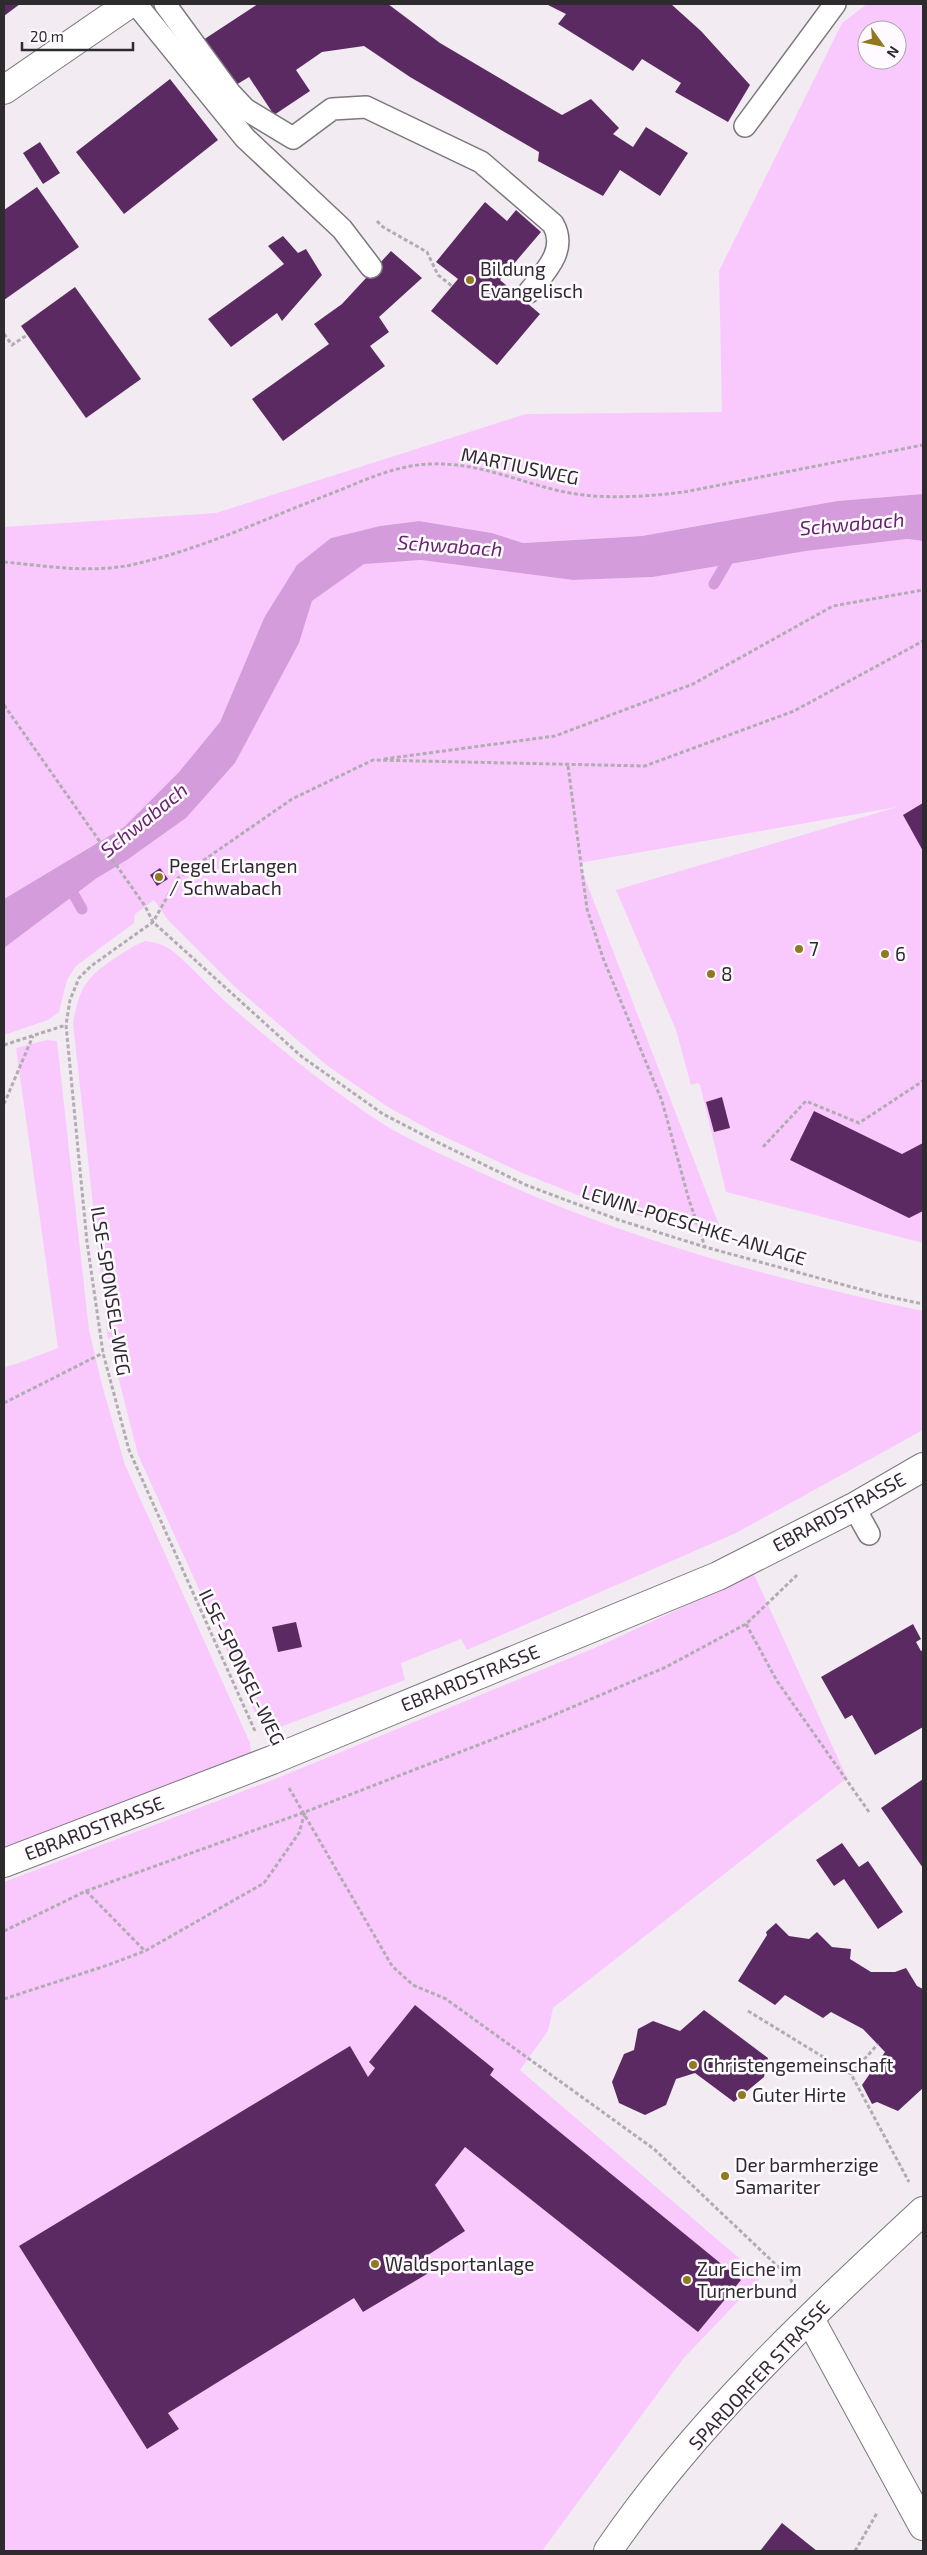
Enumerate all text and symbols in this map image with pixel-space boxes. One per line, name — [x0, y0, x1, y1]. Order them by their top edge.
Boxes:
scale bar — [22, 20, 134, 52]
north arrow — [857, 20, 907, 70]
text: 20 m — [30, 27, 64, 45]
text: N — [883, 43, 903, 61]
place label: Bildung Evangelisch — [480, 257, 583, 302]
marker: Bildung Evangelisch — [464, 274, 476, 286]
street label: MARTIUSWEG — [459, 442, 581, 489]
water label: Schwabach — [799, 506, 905, 540]
water label: Schwabach — [397, 529, 503, 561]
water label: Schwabach — [95, 777, 192, 862]
place label: Pegel Erlangen / Schwabach — [169, 854, 298, 899]
marker: Pegel Erlangen / Schwabach — [153, 871, 165, 883]
place label: 7 — [809, 937, 819, 960]
place label: 6 — [895, 942, 906, 965]
marker: 7 — [793, 943, 805, 955]
marker: 6 — [879, 948, 891, 960]
place label: 8 — [721, 962, 733, 985]
marker: 8 — [705, 968, 717, 980]
street label: LEWIN-POESCHKE-ANLAGE — [579, 1179, 809, 1270]
street label: ILSE-SPONSEL-WEG — [87, 1205, 136, 1377]
street label: EBRARDSTRASSE — [768, 1467, 909, 1556]
street label: ILSE-SPONSEL-WEG — [195, 1585, 290, 1749]
street label: EBRARDSTRASSE — [397, 1639, 543, 1716]
street label: EBRARDSTRASSE — [21, 1790, 167, 1865]
place label: Christengemeinschaft — [703, 2053, 894, 2076]
marker: Christengemeinschaft — [687, 2059, 699, 2071]
place label: Guter Hirte — [752, 2083, 846, 2106]
marker: Guter Hirte — [736, 2089, 748, 2101]
place label: Der barmherzige Samariter — [735, 2153, 879, 2198]
marker: Der barmherzige Samariter — [719, 2170, 731, 2182]
place label: Waldsportanlage — [385, 2252, 534, 2275]
place label: Zur Eiche im Turnerbund — [697, 2257, 802, 2302]
marker: Waldsportanlage — [369, 2258, 381, 2270]
marker: Zur Eiche im Turnerbund — [681, 2274, 693, 2286]
street label: SPARDORFER STRASSE — [683, 2295, 834, 2454]

